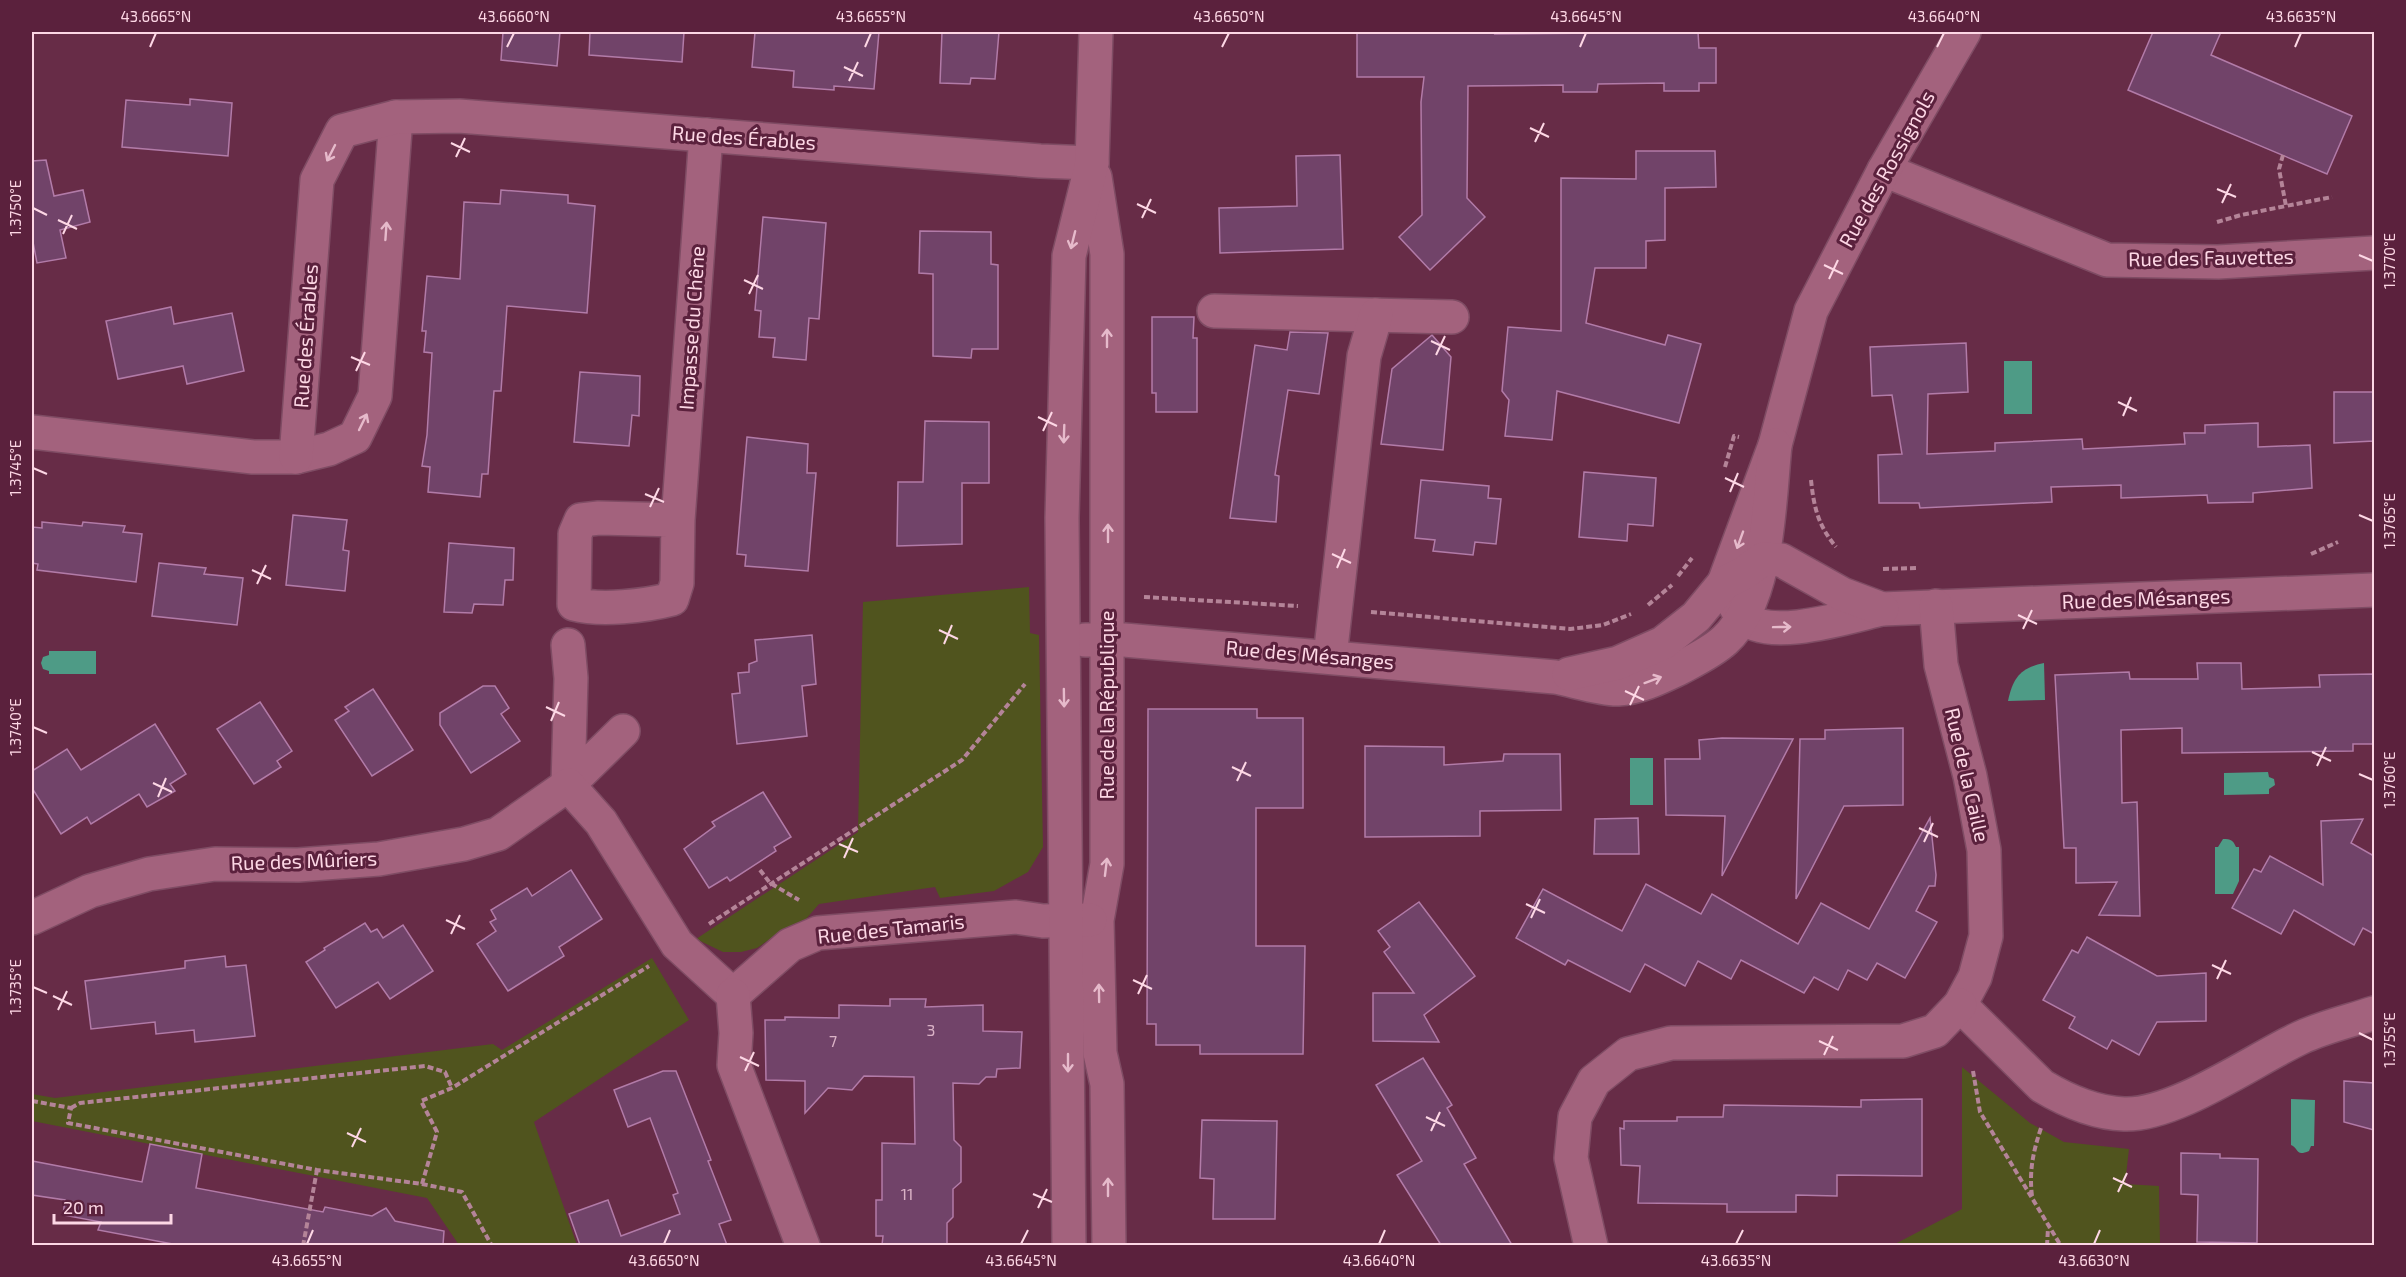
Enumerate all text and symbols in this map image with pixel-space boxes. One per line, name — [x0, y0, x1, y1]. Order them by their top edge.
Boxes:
text: 43.6665°N — [121, 7, 191, 25]
text: 43.6660°N — [478, 7, 550, 25]
text: 43.6655°N — [836, 7, 906, 25]
text: 43.6650°N — [1193, 7, 1265, 25]
text: 43.6645°N — [1550, 7, 1622, 25]
text: 43.6640°N — [1908, 7, 1980, 25]
text: 43.6635°N — [2266, 7, 2336, 25]
street label: Rue des Rossignols — [1833, 86, 1939, 251]
street label: Rue des Érables — [671, 120, 817, 154]
one-way arrow — [325, 143, 337, 161]
text: 1.3750°E — [6, 180, 24, 236]
one-way arrow — [381, 221, 392, 241]
one-way arrow — [1067, 230, 1078, 249]
text: 1.3770°E — [2380, 233, 2398, 289]
street label: Rue des Fauvettes — [2128, 244, 2294, 270]
street label: Impasse du Chêne — [673, 245, 709, 411]
street label: Rue des Érables — [288, 263, 322, 409]
one-way arrow — [1101, 329, 1113, 349]
one-way arrow — [357, 414, 369, 432]
one-way arrow — [1058, 424, 1070, 444]
text: 1.3745°E — [6, 440, 24, 496]
text: 1.3765°E — [2380, 493, 2398, 549]
one-way arrow — [1102, 524, 1114, 544]
one-way arrow — [1734, 530, 1745, 549]
street label: Rue des Mésanges — [2061, 583, 2231, 613]
street label: Rue de la République — [1094, 611, 1118, 799]
one-way arrow — [1771, 621, 1791, 632]
street label: Rue des Mésanges — [1225, 635, 1395, 673]
one-way arrow — [1644, 673, 1662, 684]
one-way arrow — [1058, 688, 1070, 708]
text: 1.3740°E — [6, 698, 24, 756]
street label: Rue de la Caille — [1941, 705, 1995, 844]
text: 1.3760°E — [2380, 752, 2398, 808]
street label: Rue des Mûriers — [230, 845, 378, 875]
one-way arrow — [1101, 858, 1112, 878]
street label: Rue des Tamaris — [816, 908, 966, 948]
text: 1.3735°E — [6, 959, 24, 1015]
one-way arrow — [1093, 983, 1104, 1003]
text: 1.3755°E — [2380, 1012, 2398, 1068]
house number: 3 — [927, 1020, 935, 1039]
house number: 7 — [829, 1031, 837, 1050]
one-way arrow — [1062, 1053, 1074, 1073]
one-way arrow — [1102, 1178, 1114, 1198]
house number: 11 — [901, 1184, 913, 1203]
scale bar — [54, 1187, 171, 1225]
text: 20 m — [63, 1196, 104, 1218]
text: 43.6655°N — [272, 1251, 342, 1269]
text: 43.6650°N — [628, 1251, 700, 1269]
text: 43.6645°N — [985, 1251, 1057, 1269]
text: 43.6640°N — [1343, 1251, 1415, 1269]
text: 43.6635°N — [1701, 1251, 1771, 1269]
text: 43.6630°N — [2058, 1251, 2130, 1269]

